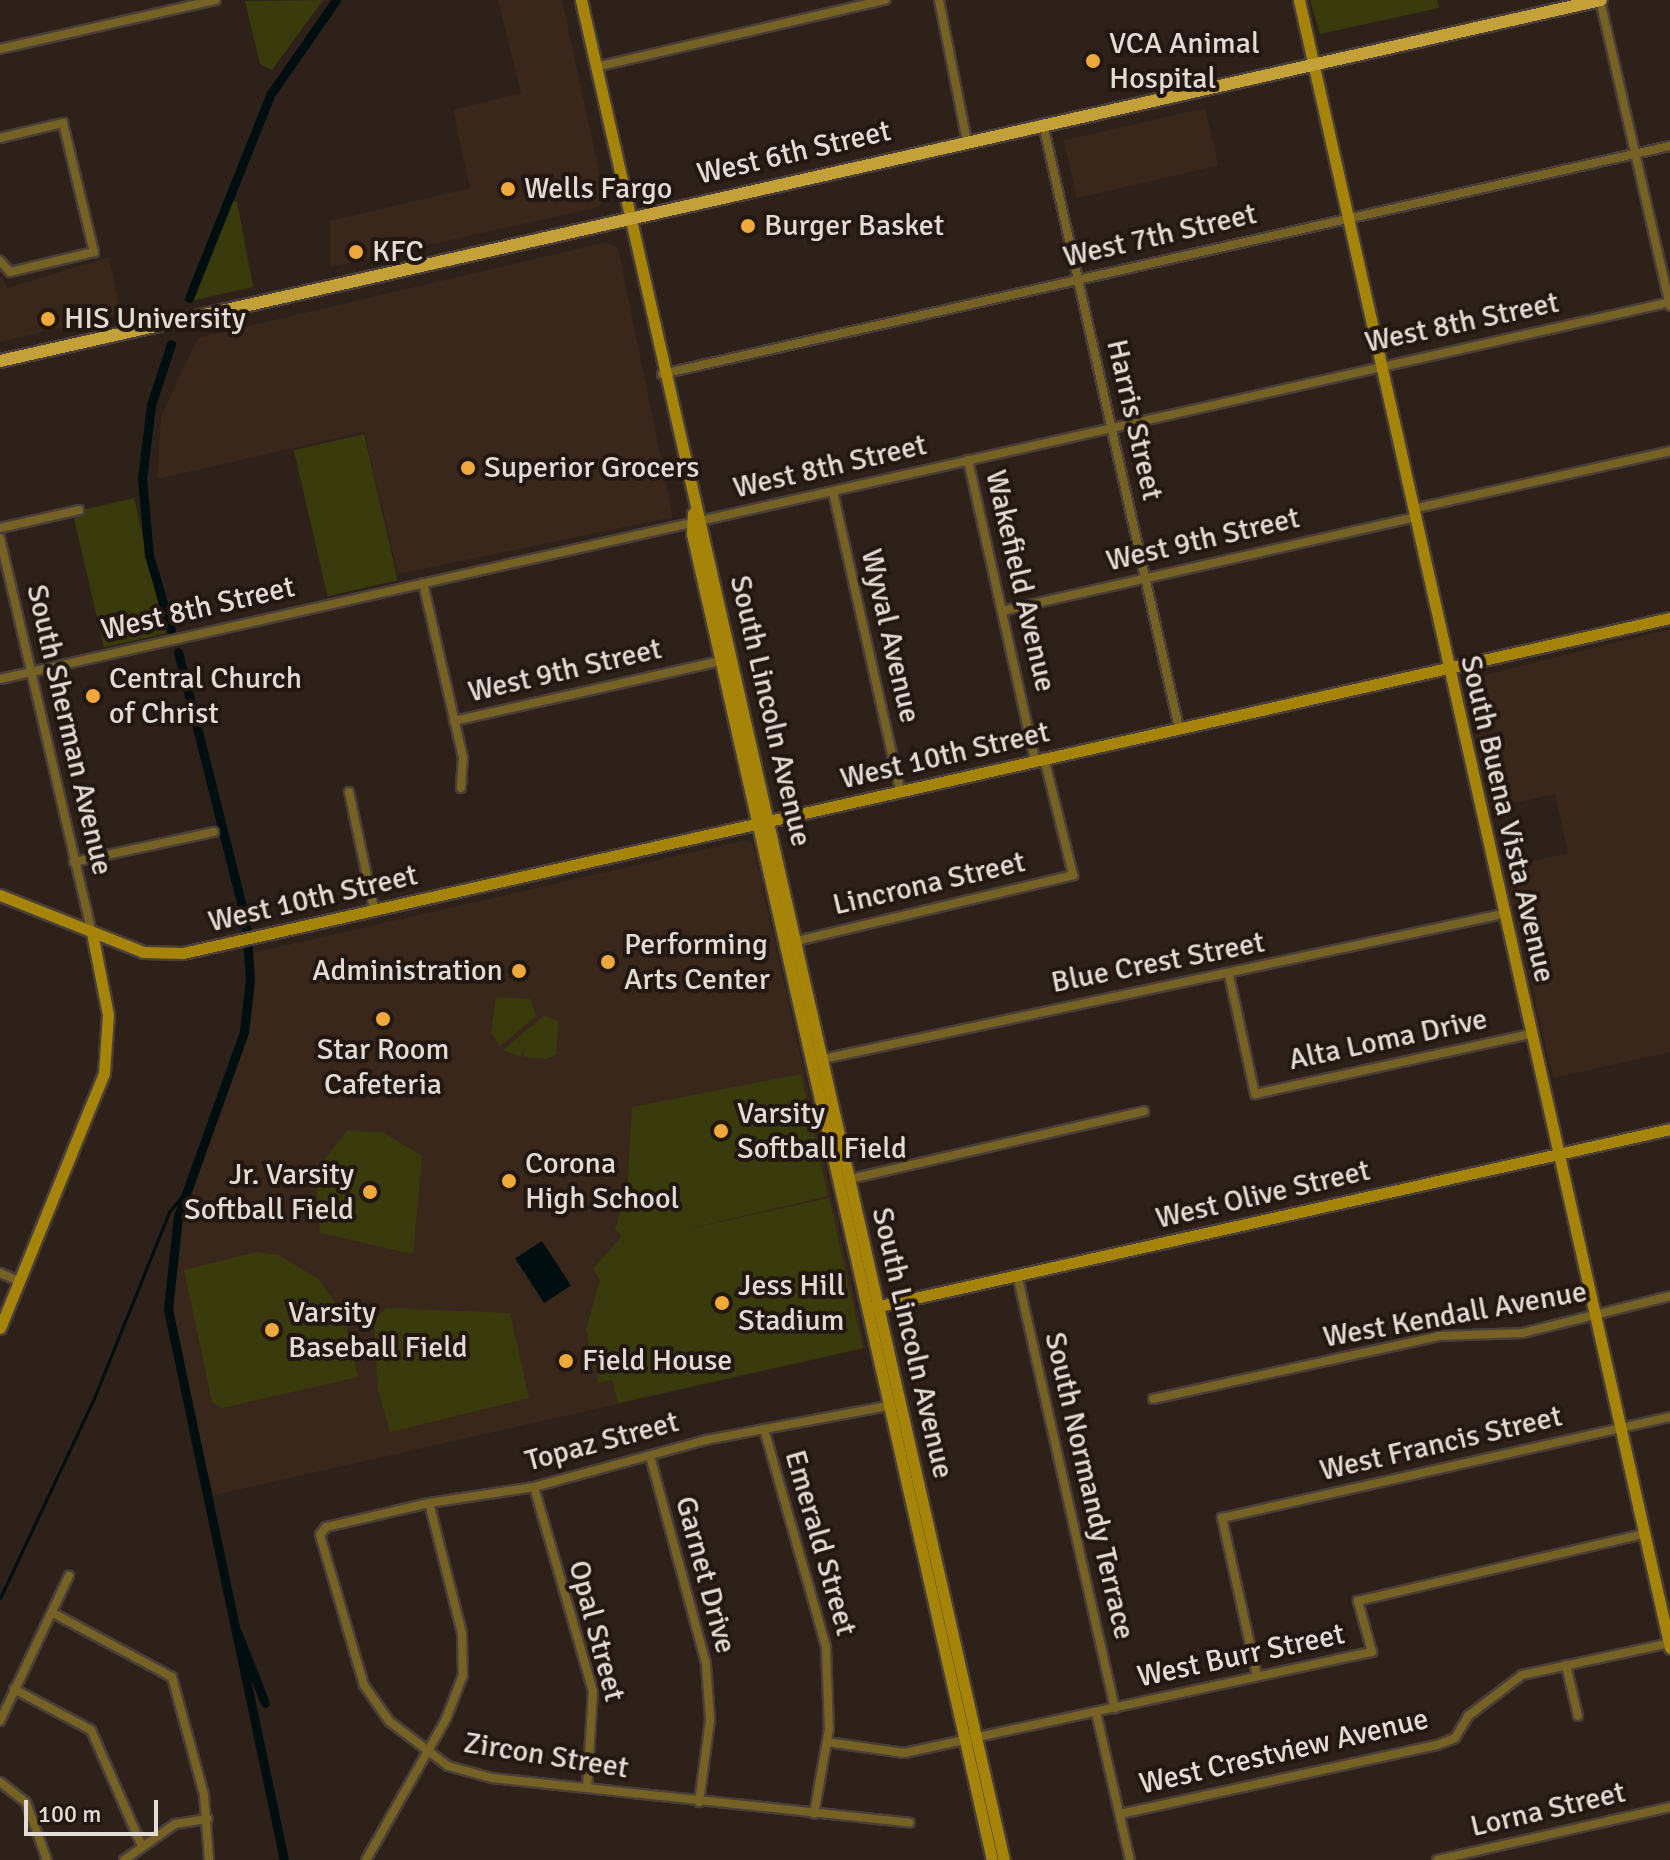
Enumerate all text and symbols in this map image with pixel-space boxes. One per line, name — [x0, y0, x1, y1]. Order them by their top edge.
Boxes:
place label: VCA Animal Hospital — [1109, 26, 1260, 96]
marker: VCA Animal Hospital — [1084, 52, 1102, 70]
street label: West 6th Street — [694, 113, 894, 193]
place label: Wells Fargo — [524, 171, 672, 207]
marker: Wells Fargo — [499, 180, 517, 198]
street label: West 7th Street — [1060, 196, 1260, 276]
place label: Burger Basket — [764, 208, 944, 244]
marker: Burger Basket — [739, 217, 757, 235]
place label: KFC — [372, 234, 424, 270]
marker: KFC — [347, 243, 365, 261]
street label: West 8th Street — [1362, 285, 1562, 361]
place label: HIS University — [64, 301, 246, 337]
marker: HIS University — [39, 310, 57, 328]
street label: Harris Street — [1098, 336, 1170, 504]
street label: West 8th Street — [730, 427, 930, 507]
place label: Superior Grocers — [484, 450, 699, 486]
marker: Superior Grocers — [459, 459, 477, 477]
street label: Wakefield Avenue — [977, 467, 1063, 695]
street label: West 9th Street — [1103, 500, 1303, 580]
street label: Wyval Avenue — [853, 545, 927, 727]
street label: West 8th Street — [98, 569, 298, 649]
street label: South Lincoln Avenue — [721, 572, 819, 850]
street label: South Sherman Avenue — [18, 581, 120, 879]
street label: West 9th Street — [465, 631, 665, 711]
street label: South Buena Vista Avenue — [1452, 652, 1562, 986]
place label: Central Church of Christ — [109, 661, 302, 732]
marker: Central Church of Christ — [84, 687, 102, 705]
street label: West 10th Street — [837, 714, 1053, 798]
street label: Lincrona Street — [829, 844, 1029, 924]
street label: West 10th Street — [205, 857, 421, 941]
street label: Blue Crest Street — [1048, 925, 1268, 1001]
place label: Performing Arts Center — [624, 927, 770, 998]
place label: Administration — [312, 953, 503, 989]
marker: Performing Arts Center — [599, 953, 617, 971]
marker: Administration — [510, 962, 528, 980]
street label: Alta Loma Drive — [1285, 1001, 1491, 1079]
marker: Star Room Cafeteria — [374, 1010, 392, 1028]
place label: Star Room Cafeteria — [317, 1032, 449, 1102]
place label: Varsity Softball Field — [737, 1096, 907, 1166]
marker: Varsity Softball Field — [712, 1122, 730, 1140]
place label: Corona High School — [525, 1146, 679, 1216]
street label: West Olive Street — [1152, 1153, 1374, 1237]
place label: Jr. Varsity Softball Field — [184, 1157, 354, 1228]
marker: Corona High School — [500, 1172, 518, 1190]
marker: Jr. Varsity Softball Field — [361, 1183, 379, 1201]
street label: South Lincoln Avenue — [863, 1204, 961, 1482]
place label: Jess Hill Stadium — [738, 1268, 845, 1338]
street label: West Kendall Avenue — [1320, 1274, 1590, 1356]
marker: Jess Hill Stadium — [713, 1294, 731, 1312]
place label: Varsity Baseball Field — [288, 1295, 468, 1366]
marker: Varsity Baseball Field — [263, 1321, 281, 1339]
street label: South Normandy Terrace — [1036, 1329, 1142, 1643]
place label: Field House — [582, 1343, 732, 1379]
marker: Field House — [557, 1352, 575, 1370]
street label: West Francis Street — [1316, 1399, 1566, 1489]
street label: Topaz Street — [521, 1404, 683, 1480]
street label: Emerald Street — [776, 1446, 864, 1640]
street label: Garnet Drive — [667, 1493, 743, 1657]
street label: Opal Street — [560, 1557, 632, 1705]
street label: West Burr Street — [1134, 1616, 1348, 1696]
street label: West Crestview Avenue — [1136, 1701, 1432, 1803]
street label: Zircon Street — [461, 1725, 631, 1787]
street label: Lorna Street — [1467, 1775, 1629, 1845]
scale bar — [28, 1784, 162, 1834]
text: 100 m — [38, 1799, 101, 1829]

